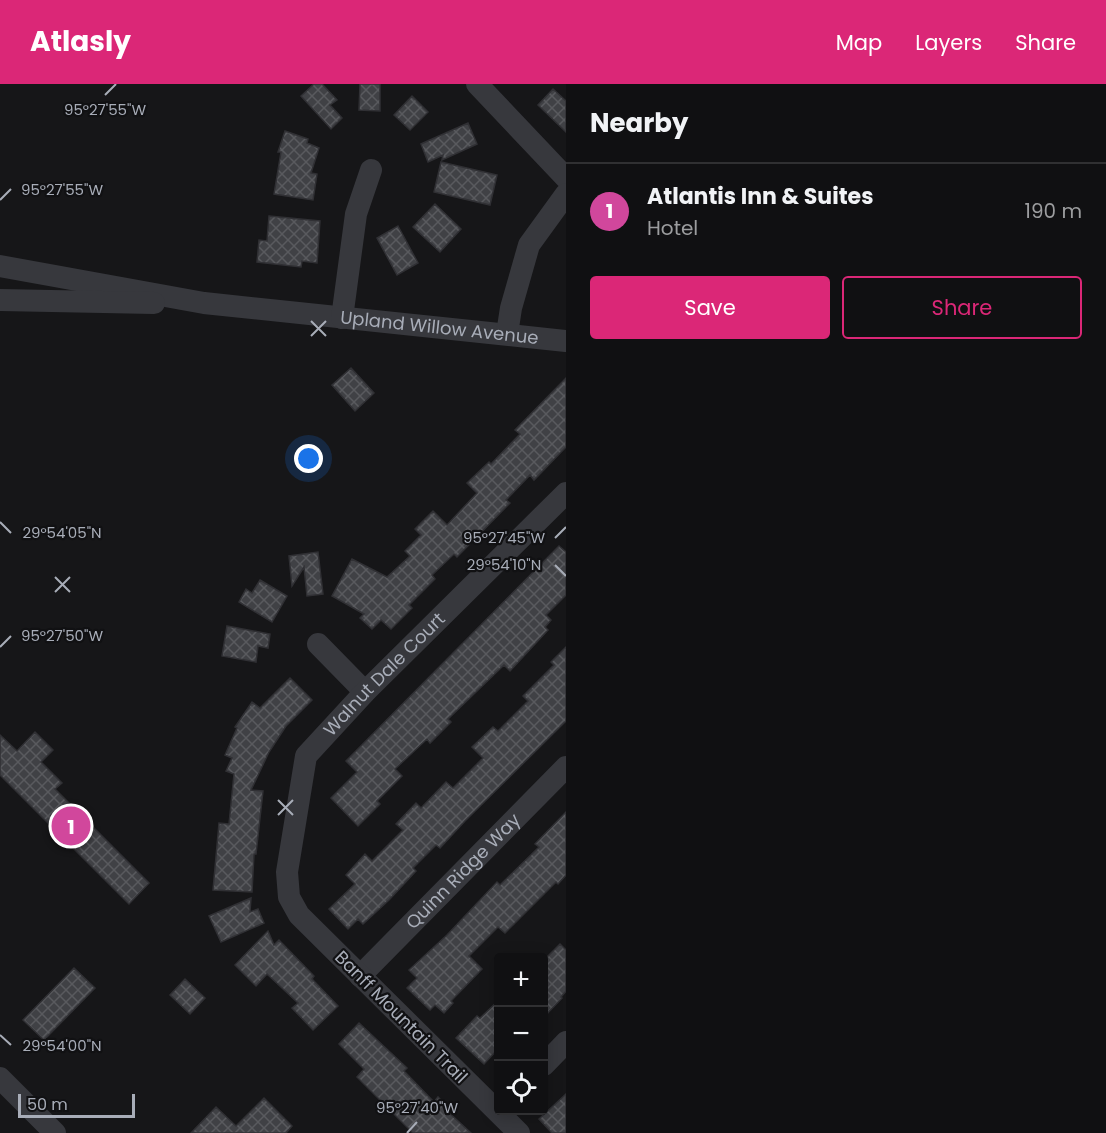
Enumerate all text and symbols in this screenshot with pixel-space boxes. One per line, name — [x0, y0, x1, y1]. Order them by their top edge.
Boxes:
text: Atlasly — [30, 22, 131, 61]
text: Map — [836, 28, 882, 57]
text: Layers — [915, 28, 982, 57]
text: Share — [1015, 28, 1076, 57]
text: 95°27'55"W — [64, 99, 146, 120]
text: Nearby — [590, 105, 688, 141]
text: 95°27'55"W — [21, 179, 103, 200]
text: Atlantis Inn & Suites — [647, 181, 873, 212]
text: 1 — [606, 197, 613, 225]
text: 190 m — [1025, 197, 1082, 225]
text: Hotel — [647, 214, 698, 242]
button: Save — [590, 276, 830, 339]
button: Share — [842, 276, 1082, 339]
street label: Upland Willow Avenue — [339, 304, 540, 350]
your location — [294, 444, 323, 473]
text: 29°54'05"N — [22, 522, 102, 543]
text: 95°27'45"W — [463, 527, 545, 548]
text: 29°54'10"N — [467, 554, 541, 575]
street label: Walnut Dale Court — [317, 607, 450, 741]
text: 95°27'50"W — [21, 625, 103, 646]
pin: 1 — [52, 804, 90, 848]
street label: Quinn Ridge Way — [400, 807, 526, 934]
street label: Banff Mountain Trail — [329, 945, 473, 1089]
map controls — [494, 953, 548, 1115]
button: + — [494, 953, 548, 1007]
button: − — [494, 1007, 548, 1061]
text: 29°54'00"N — [22, 1035, 102, 1056]
button: locate — [494, 1061, 548, 1115]
scale bar — [18, 1091, 135, 1118]
text: 50 m — [27, 1093, 68, 1116]
text: 95°27'40"W — [376, 1097, 458, 1118]

